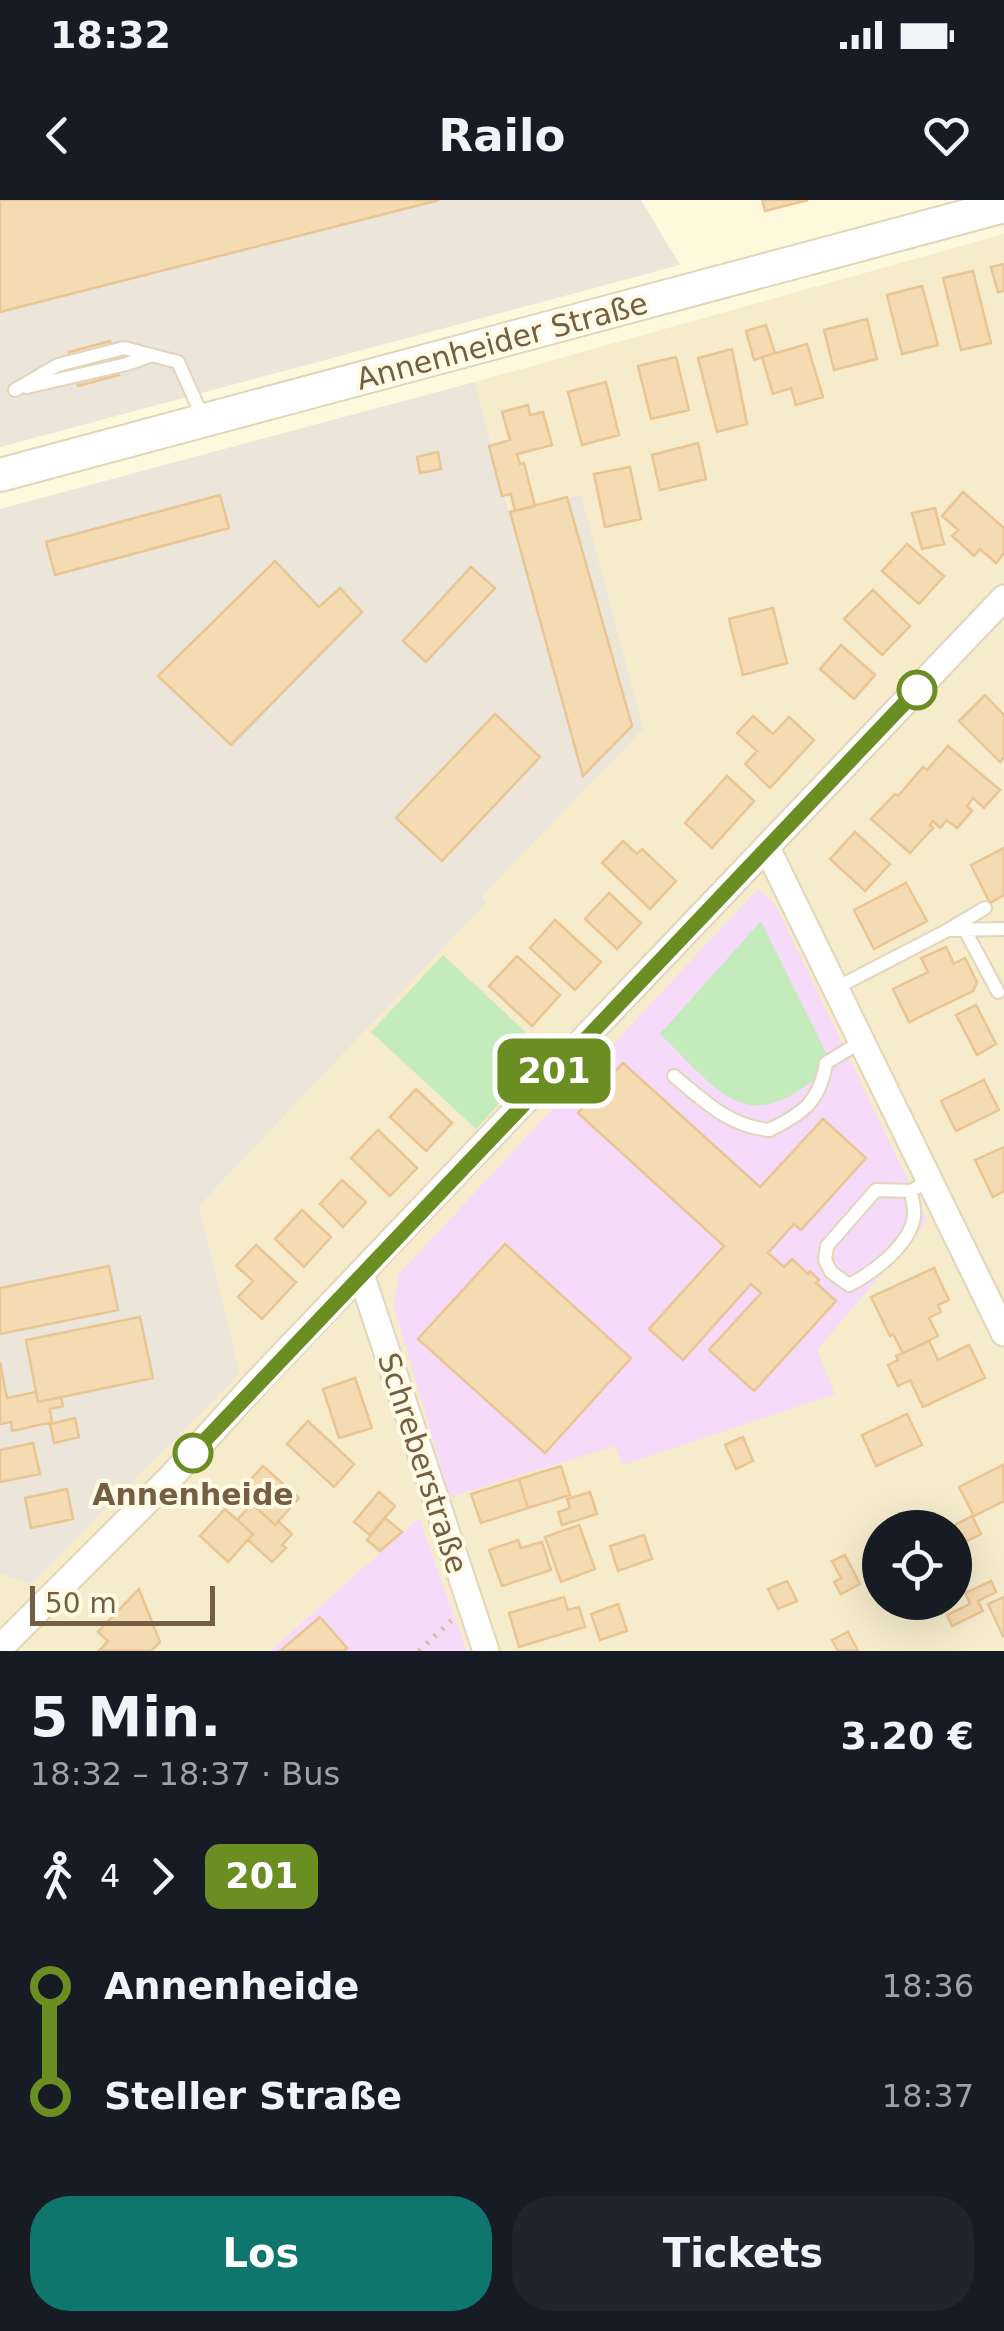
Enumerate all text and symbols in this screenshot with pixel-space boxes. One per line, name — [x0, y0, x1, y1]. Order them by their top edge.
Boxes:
text: 18:32 — [50, 13, 171, 57]
icon: back — [30, 108, 85, 163]
icon: heart — [919, 108, 974, 163]
text: Railo — [439, 109, 565, 162]
street label: Annenheider Straße — [353, 285, 651, 397]
unlabelled marker — [898, 671, 936, 709]
line badge: 201 — [496, 1038, 612, 1104]
text: 201 — [517, 1051, 591, 1091]
street label: Schreberstraße — [371, 1348, 475, 1578]
marker: Annenheide — [174, 1434, 212, 1472]
place label: Annenheide — [92, 1477, 294, 1512]
map controls — [862, 1510, 972, 1620]
button: locate — [862, 1510, 972, 1620]
scale bar — [30, 1581, 215, 1626]
text: 50 m — [45, 1587, 117, 1620]
text: 5 Min. — [30, 1685, 221, 1749]
text: 3.20 € — [841, 1714, 974, 1758]
text: 18:32 – 18:37 · Bus — [30, 1755, 340, 1793]
icon: walk — [30, 1849, 85, 1904]
icon: forward — [135, 1849, 190, 1904]
text: 201 — [225, 1856, 298, 1896]
text: 4 — [100, 1857, 120, 1895]
text: Annenheide — [104, 1964, 359, 2008]
text: 18:36 — [882, 1967, 974, 2005]
text: Steller Straße — [104, 2074, 402, 2118]
text: 18:37 — [882, 2077, 974, 2115]
button: Los — [30, 2196, 492, 2311]
button: Tickets — [512, 2196, 974, 2311]

